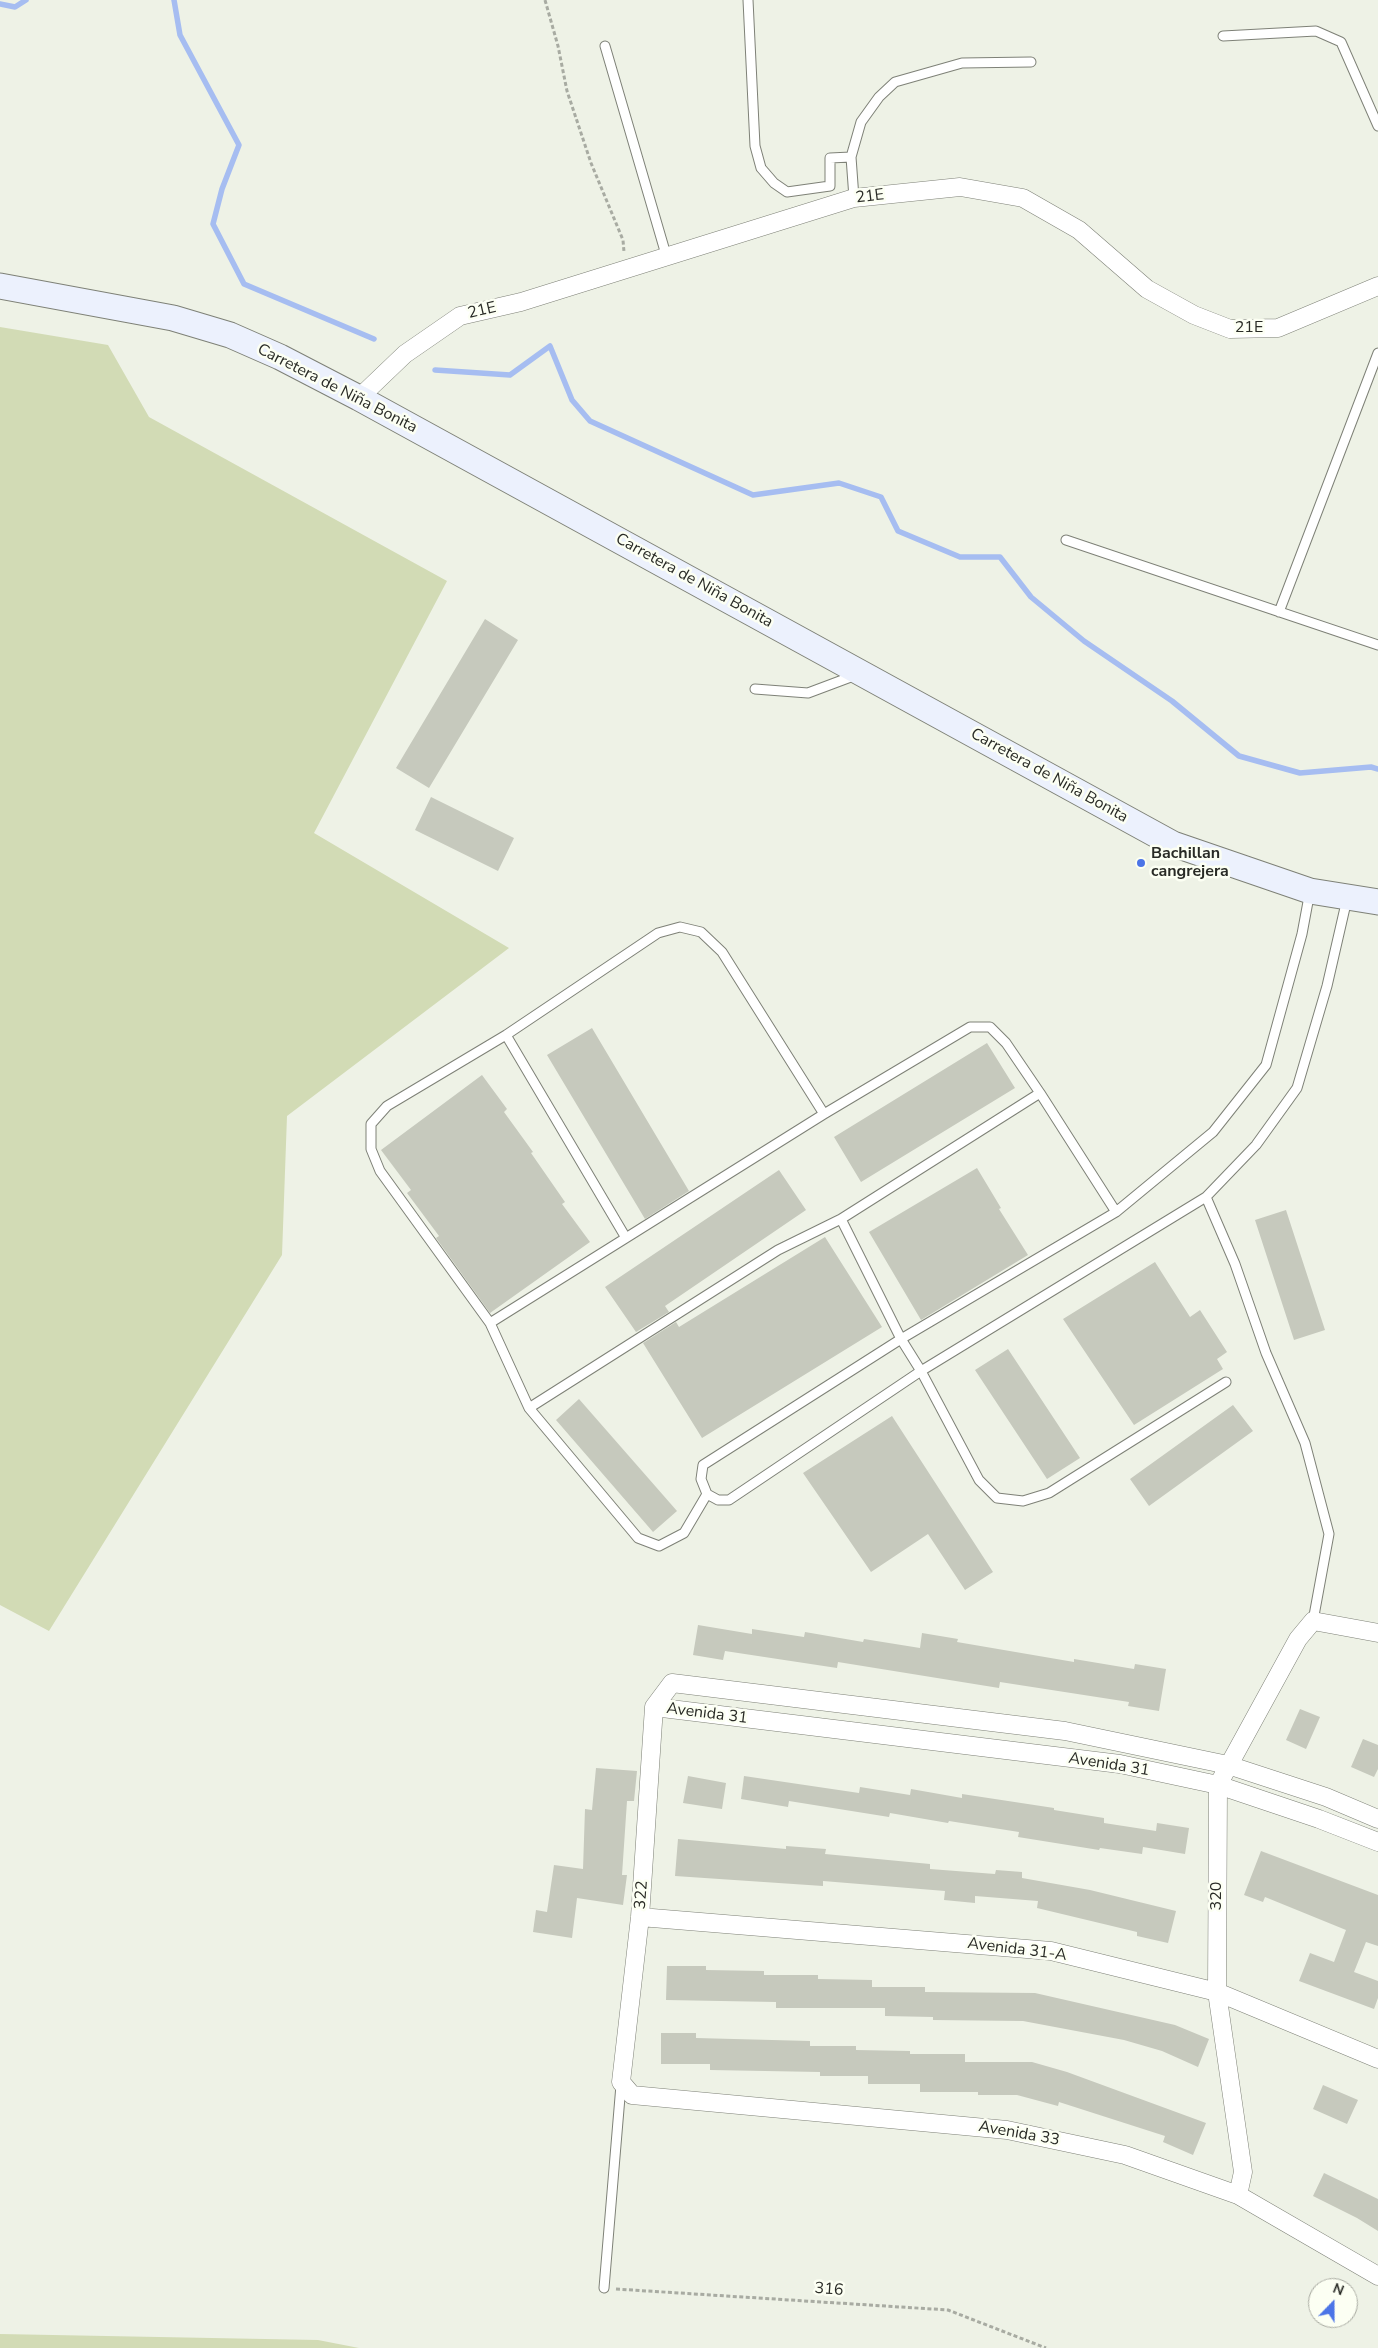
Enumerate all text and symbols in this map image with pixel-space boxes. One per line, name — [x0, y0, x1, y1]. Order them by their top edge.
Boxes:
street label: 21E — [855, 186, 885, 208]
street label: 21E — [466, 298, 498, 324]
street label: 21E — [1235, 318, 1263, 338]
street label: Carretera de Niña Bonita — [254, 340, 420, 438]
street label: Carretera de Niña Bonita — [612, 530, 776, 632]
street label: Carretera de Niña Bonita — [967, 725, 1131, 827]
place label: Bachillan cangrejera — [1151, 844, 1229, 882]
marker: Bachillan cangrejera — [1135, 857, 1147, 869]
street label: Avenida 31 — [665, 1699, 749, 1729]
street label: Avenida 31 — [1067, 1749, 1151, 1781]
street label: 322 — [631, 1880, 653, 1910]
street label: 320 — [1207, 1882, 1227, 1910]
street label: Avenida 31-A — [966, 1934, 1068, 1966]
street label: Avenida 33 — [977, 2117, 1061, 2151]
north arrow — [1308, 2278, 1358, 2328]
street label: 316 — [814, 2279, 844, 2301]
text: N — [1330, 2279, 1347, 2300]

